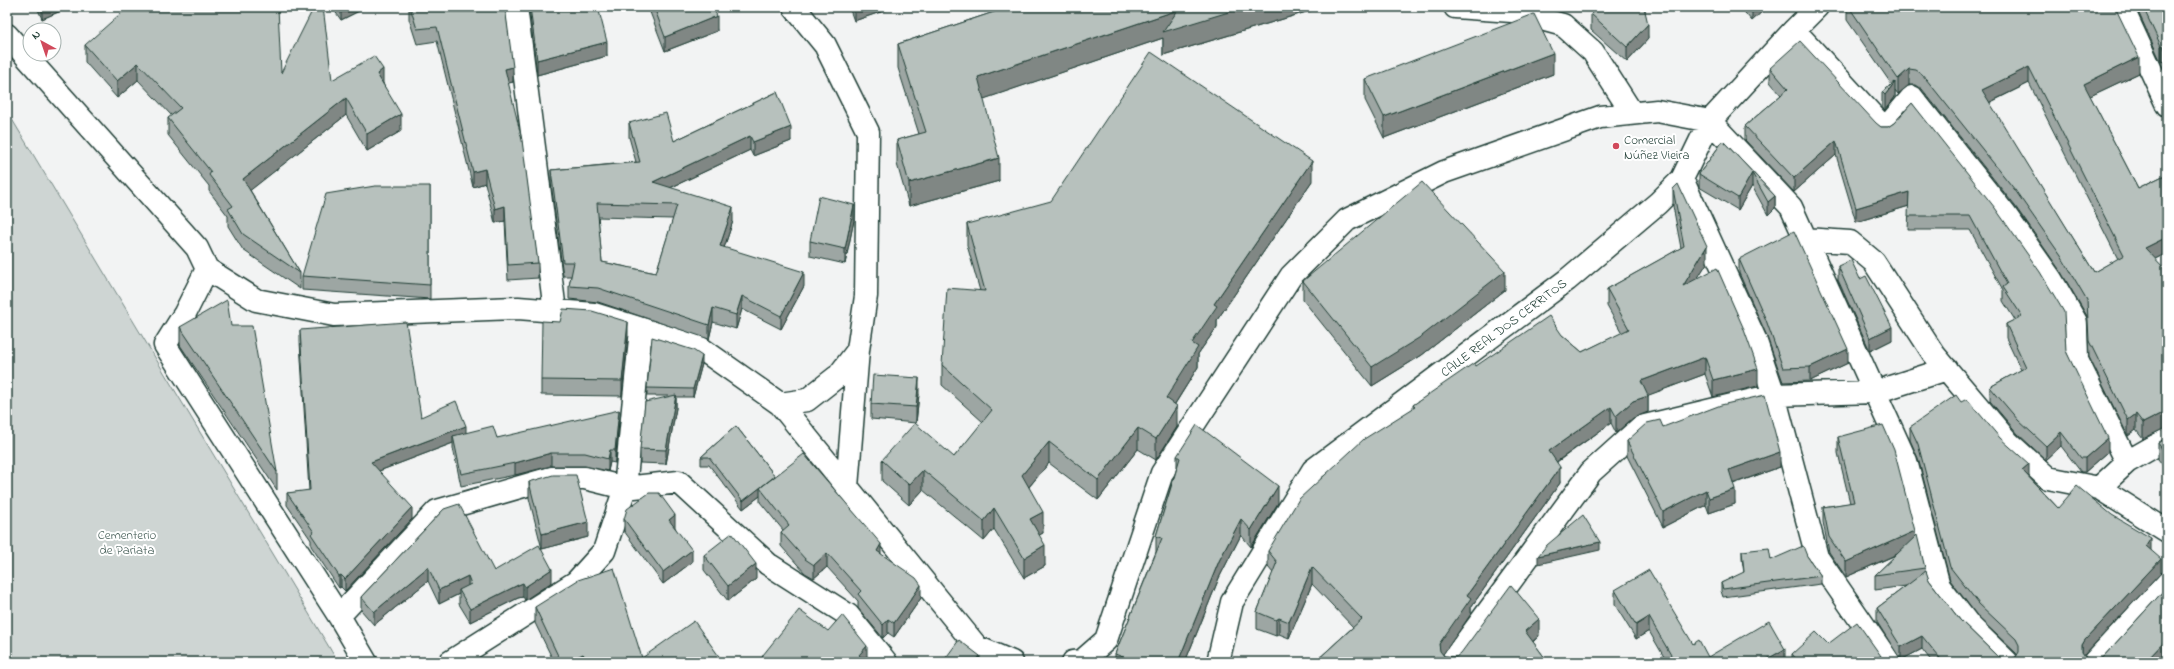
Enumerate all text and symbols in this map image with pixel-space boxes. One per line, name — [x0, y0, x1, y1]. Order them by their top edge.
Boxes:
north arrow — [22, 22, 62, 62]
text: N — [28, 27, 44, 44]
place label: Comercial Núñez Vieira — [1624, 131, 1689, 165]
marker: Comercial Núñez Vieira — [1611, 141, 1621, 151]
street label: CALLE REAL DOS CERRITOS — [1437, 274, 1571, 382]
park label: Cementerio de Pariata — [98, 526, 157, 560]

